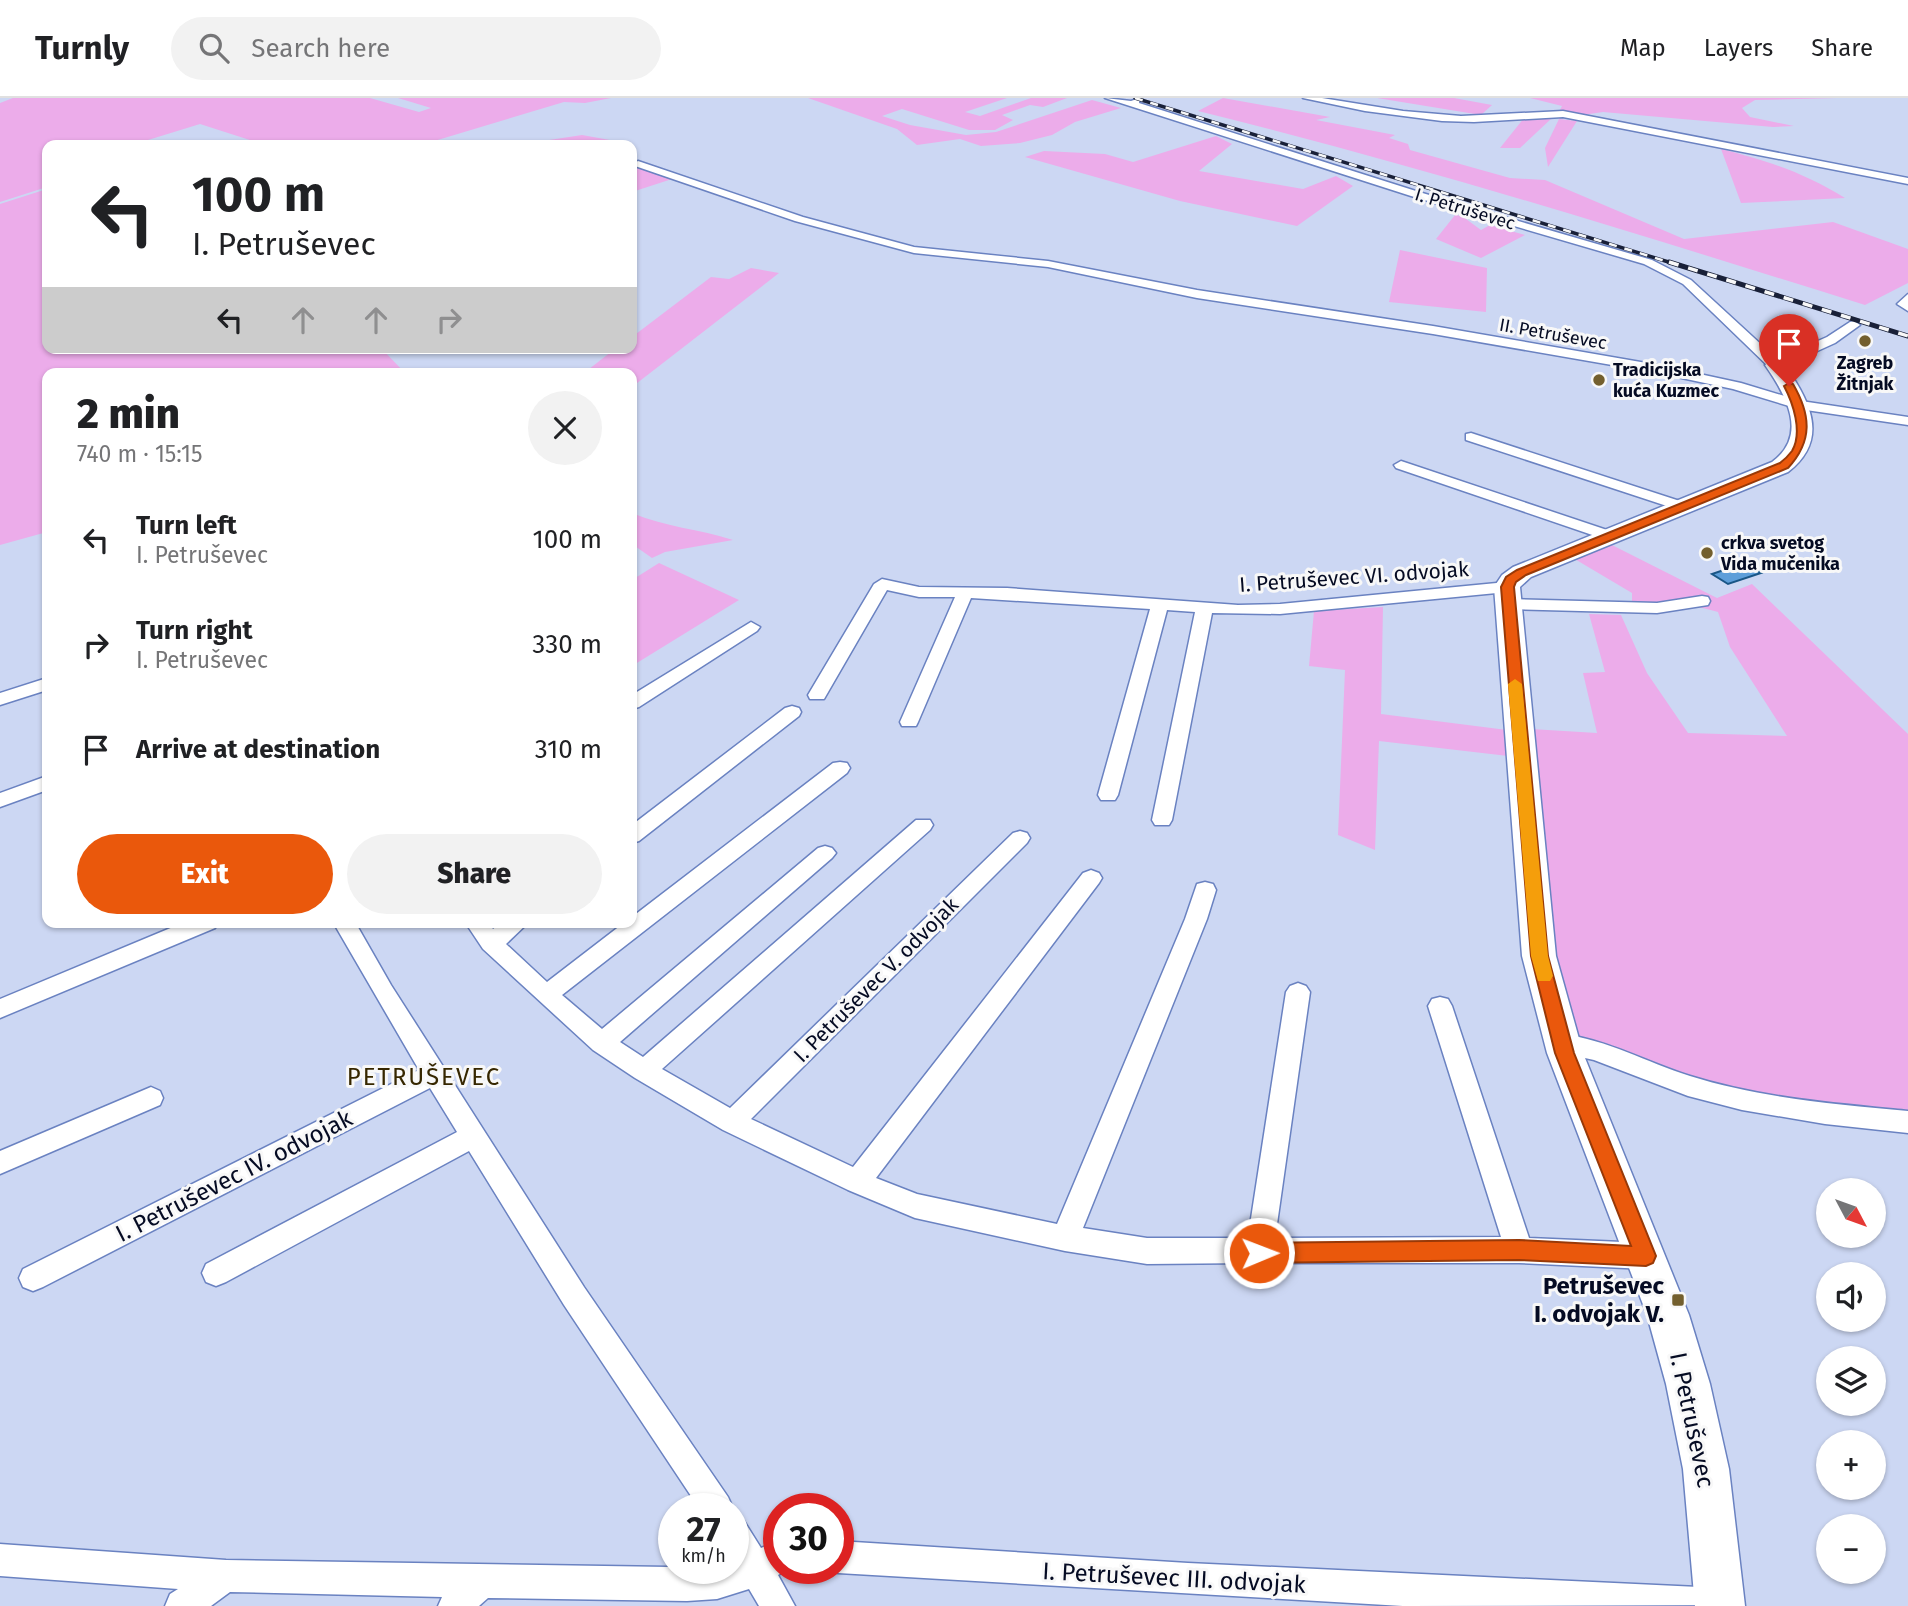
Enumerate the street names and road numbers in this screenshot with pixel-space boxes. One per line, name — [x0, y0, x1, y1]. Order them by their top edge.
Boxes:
street label: I. Petruševec — [1412, 183, 1518, 235]
street label: II. Petruševec — [1498, 314, 1609, 354]
street label: I. Petruševec VI. odvojak — [1238, 556, 1470, 598]
street label: I. Petruševec V. odvojak — [788, 892, 964, 1068]
street label: I. Petruševec IV. odvojak — [111, 1104, 358, 1248]
street label: I. Petruševec — [1664, 1350, 1720, 1490]
street label: I. Petruševec III. odvojak — [1042, 1557, 1307, 1599]

